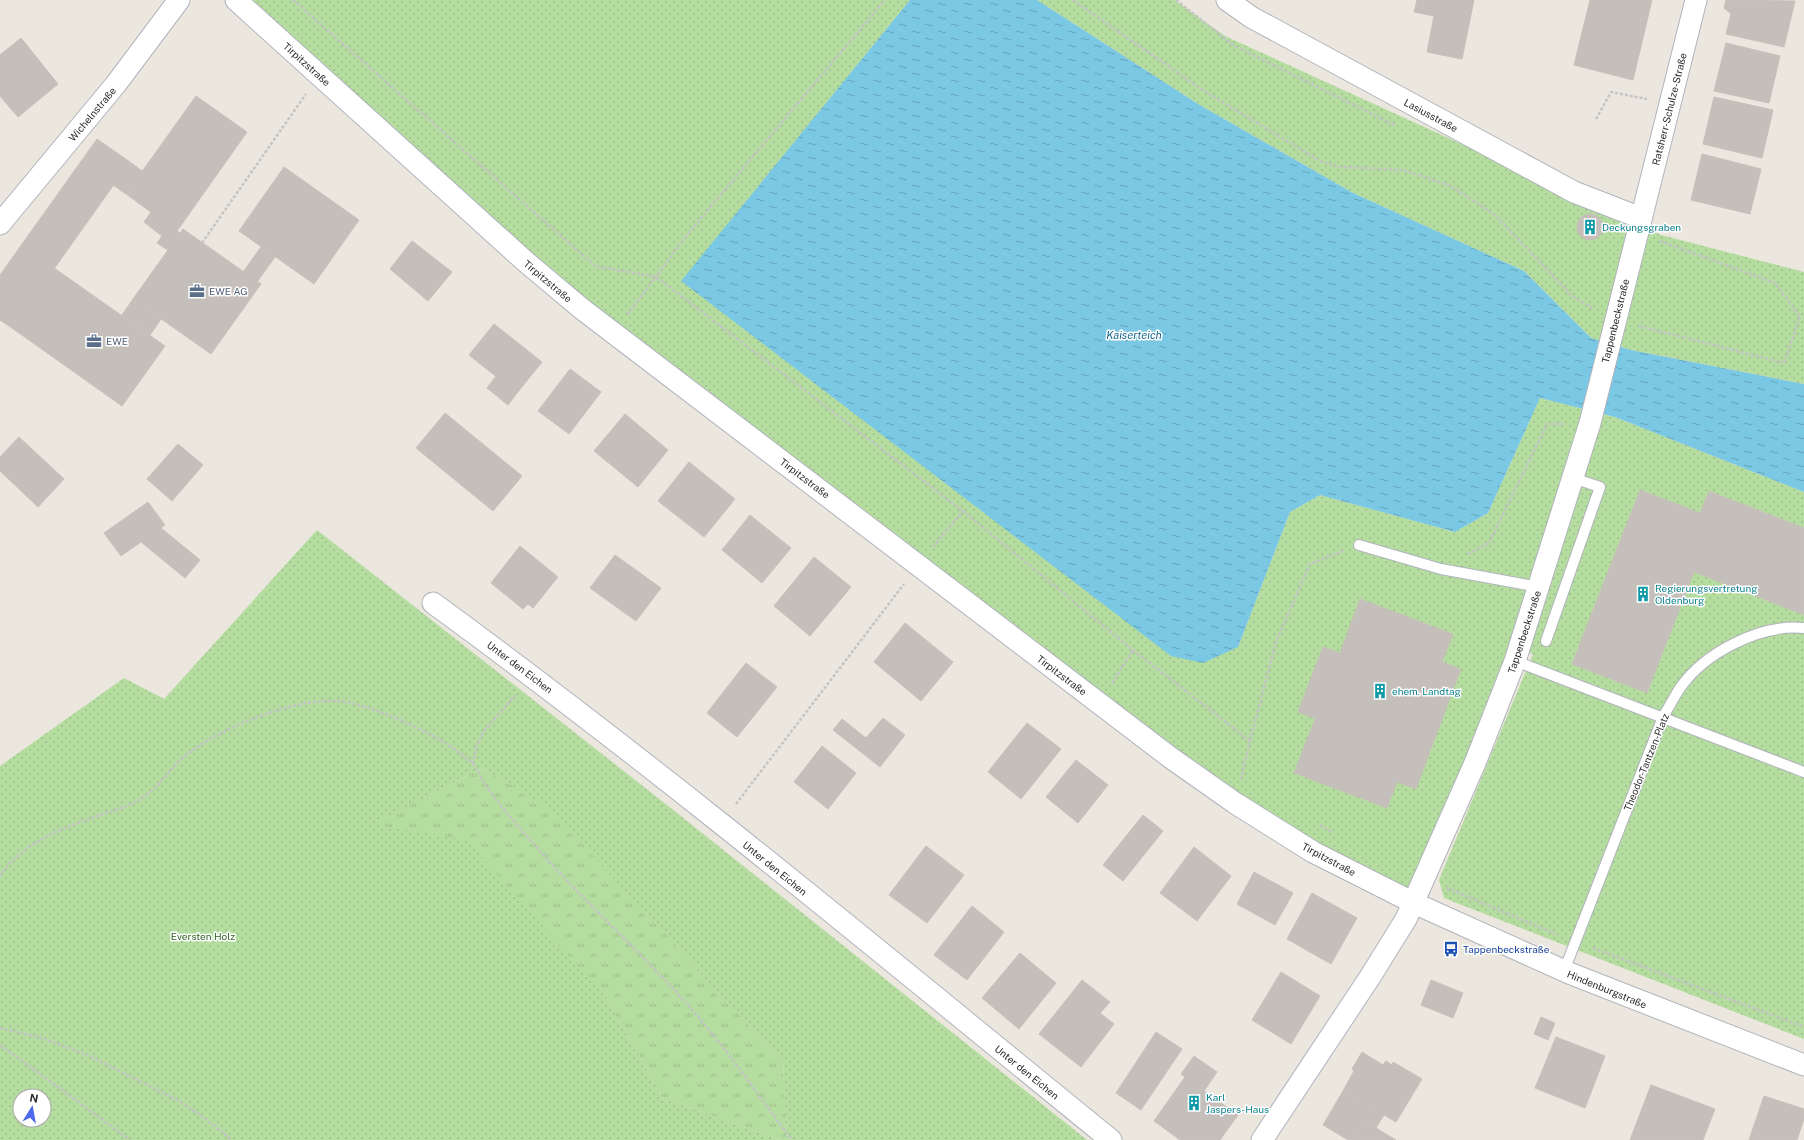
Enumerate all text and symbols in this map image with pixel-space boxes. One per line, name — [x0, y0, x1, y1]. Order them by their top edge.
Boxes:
street label: Tirpitzstraße — [281, 40, 333, 88]
street label: Ratsherr-Schulze-Straße — [1649, 51, 1689, 166]
street label: Wichelnstraße — [66, 84, 118, 144]
street label: Lasiusstraße — [1402, 96, 1460, 134]
building icon: Deckungsgraben — [1581, 218, 1599, 236]
place label: Deckungsgraben — [1602, 221, 1681, 233]
street label: Tirpitzstraße — [521, 257, 575, 305]
street label: Tappenbeckstraße — [1599, 277, 1631, 364]
office icon: EWE AG — [188, 282, 206, 300]
place label: EWE AG — [209, 285, 248, 297]
water label: Kaiserteich — [1106, 329, 1162, 341]
office icon: EWE — [85, 332, 103, 350]
place label: EWE — [106, 335, 128, 347]
street label: Tirpitzstraße — [778, 455, 833, 501]
place label: Regierungsvertretung Oldenburg — [1655, 582, 1757, 606]
building icon: Regierungsvertretung Oldenburg — [1634, 585, 1652, 603]
street label: Tappenbeckstraße — [1505, 589, 1543, 675]
street label: Unter den Eichen — [485, 638, 555, 696]
street label: Tirpitzstraße — [1035, 652, 1090, 698]
building icon: ehem. Landtag — [1371, 682, 1389, 700]
place label: ehem. Landtag — [1392, 685, 1461, 697]
street label: Theodor-Tantzen-Platz — [1621, 711, 1671, 813]
street label: Unter den Eichen — [740, 838, 810, 898]
street label: Tirpitzstraße — [1300, 840, 1358, 878]
park label: Eversten Holz — [171, 930, 235, 942]
bus stop icon: Tappenbeckstraße — [1442, 940, 1460, 958]
place label: Tappenbeckstraße — [1463, 943, 1550, 955]
street label: Hindenburgstraße — [1566, 968, 1649, 1011]
street label: Unter den Eichen — [992, 1042, 1062, 1102]
north arrow — [12, 1088, 52, 1128]
text: N — [29, 1091, 39, 1105]
place label: Karl Jaspers-Haus — [1206, 1091, 1269, 1115]
building icon: Karl Jaspers-Haus — [1185, 1094, 1203, 1112]

